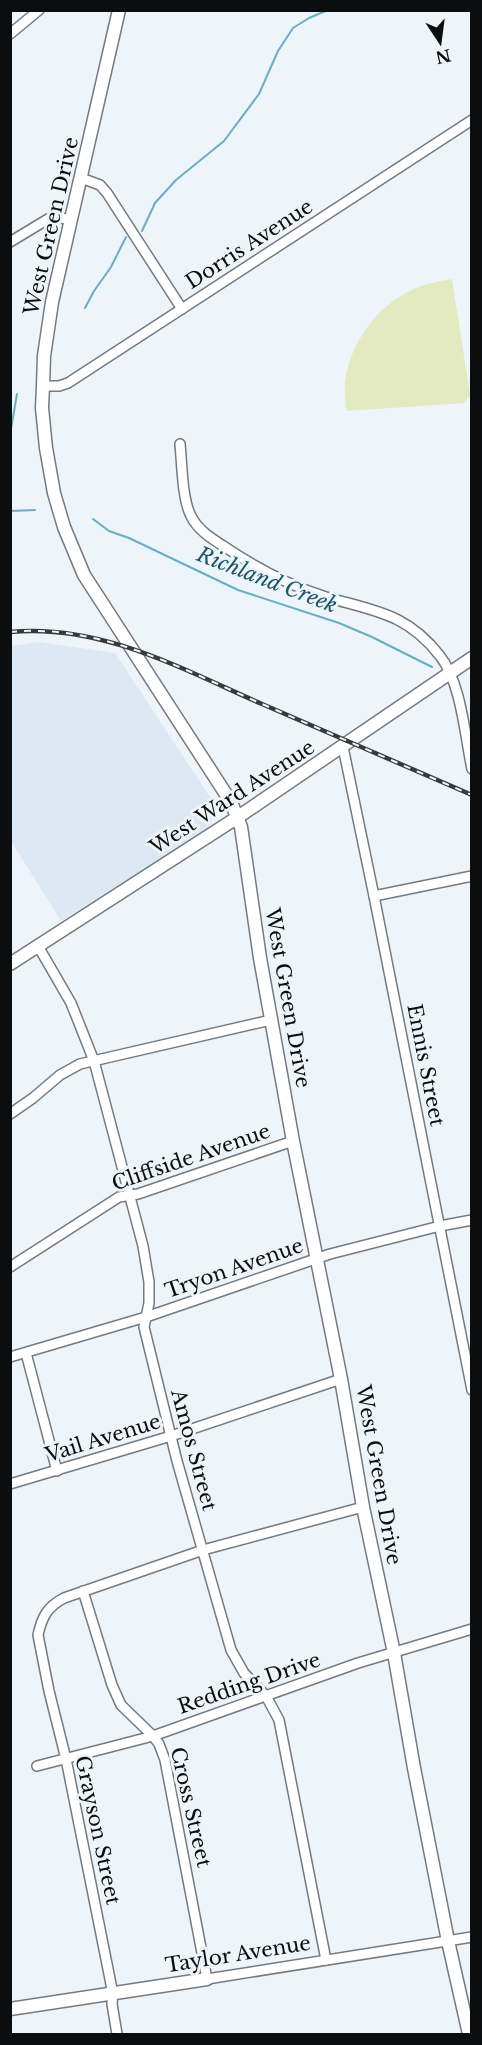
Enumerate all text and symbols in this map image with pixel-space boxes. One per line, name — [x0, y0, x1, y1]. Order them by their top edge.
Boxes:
north arrow — [410, 12, 470, 72]
text: N — [434, 45, 453, 68]
street label: West Green Drive — [19, 135, 83, 318]
street label: Dorris Avenue — [181, 194, 317, 294]
water label: Richland Creek — [192, 541, 341, 619]
street label: West Ward Avenue — [144, 735, 319, 860]
street label: West Green Drive — [260, 905, 316, 1090]
street label: Ennis Street — [402, 1002, 450, 1129]
street label: Cliffside Avenue — [109, 1119, 273, 1195]
street label: Tryon Avenue — [162, 1233, 306, 1303]
street label: West Green Drive — [351, 1382, 407, 1567]
street label: Amos Street — [166, 1386, 222, 1514]
street label: Vail Avenue — [42, 1409, 164, 1467]
street label: Redding Drive — [174, 1647, 324, 1719]
street label: Cross Street — [166, 1745, 217, 1870]
street label: Grayson Street — [70, 1753, 126, 1907]
street label: Taylor Avenue — [164, 1931, 312, 1977]

